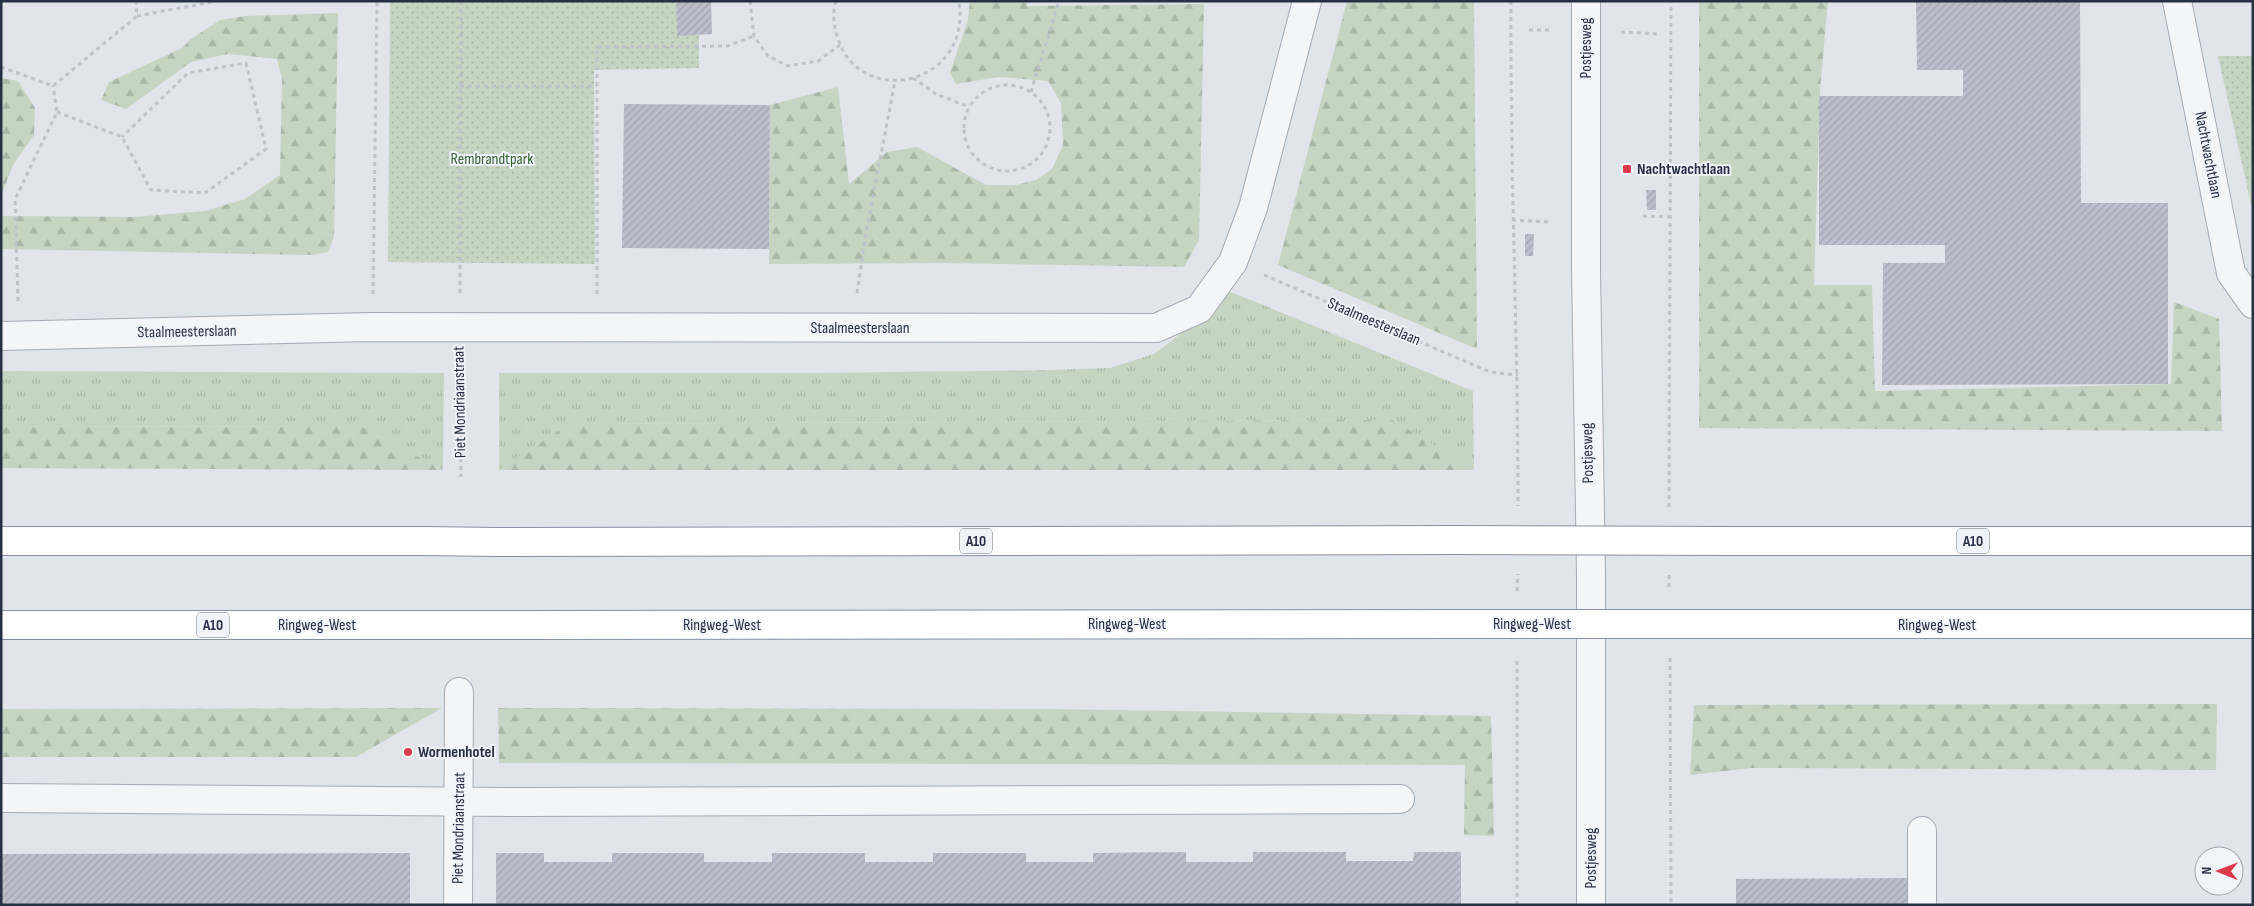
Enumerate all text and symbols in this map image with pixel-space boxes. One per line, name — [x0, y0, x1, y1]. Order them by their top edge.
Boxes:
street label: Postjesweg — [1577, 18, 1596, 78]
street label: Nachtwachtlaan — [2190, 110, 2226, 200]
park label: Rembrandtpark — [451, 150, 533, 169]
place label: Nachtwachtlaan — [1637, 160, 1730, 179]
marker: Nachtwachtlaan — [1621, 163, 1633, 175]
street label: Staalmeesterslaan — [1325, 294, 1423, 350]
street label: Staalmeesterslaan — [810, 319, 910, 338]
street label: Staalmeesterslaan — [137, 322, 237, 342]
street label: Piet Mondriaanstraat — [450, 346, 470, 458]
street label: Postjesweg — [1578, 422, 1598, 484]
road number: A10 — [960, 528, 992, 554]
road number: A10 — [1957, 528, 1989, 554]
road number: A10 — [197, 612, 229, 638]
street label: Ringweg-West — [1088, 615, 1166, 634]
street label: Ringweg-West — [1493, 615, 1571, 634]
street label: Ringweg-West — [278, 616, 356, 635]
street label: Ringweg-West — [683, 616, 761, 635]
street label: Ringweg-West — [1898, 616, 1976, 635]
place label: Wormenhotel — [418, 743, 495, 762]
marker: Wormenhotel — [402, 746, 414, 758]
street label: Piet Mondriaanstraat — [449, 772, 469, 884]
street label: Postjesweg — [1582, 828, 1601, 888]
north arrow — [2194, 846, 2244, 896]
text: N — [2198, 867, 2215, 875]

